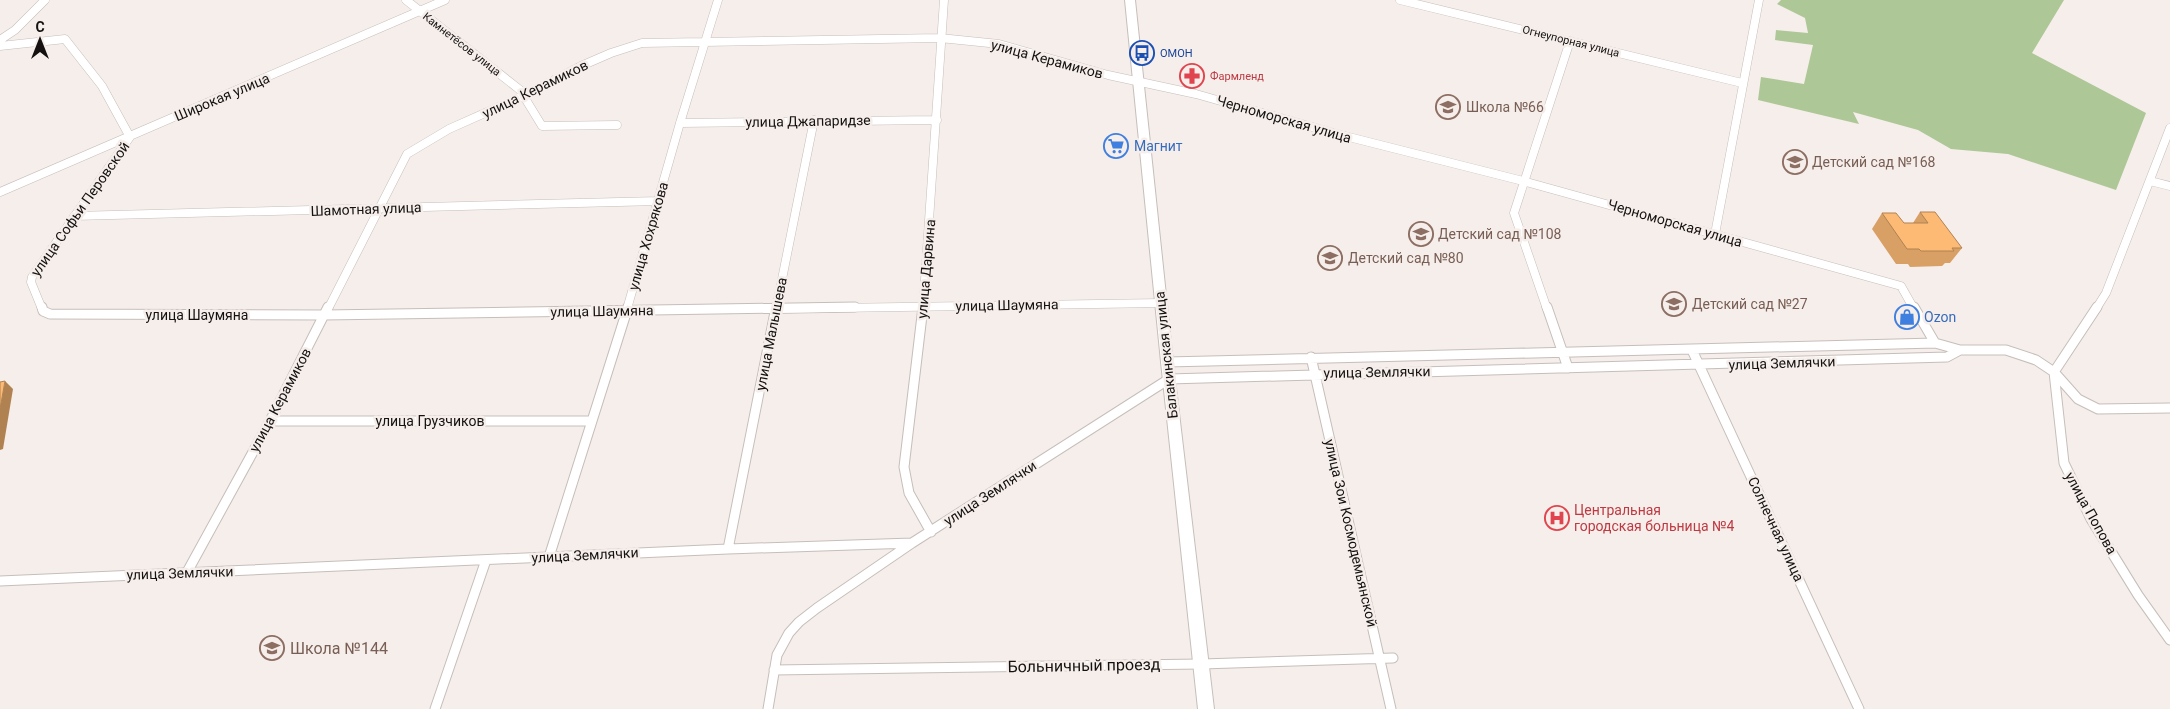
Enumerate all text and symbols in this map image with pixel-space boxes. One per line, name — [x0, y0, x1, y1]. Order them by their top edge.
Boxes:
street label: Камнетёсов улица — [420, 10, 503, 79]
north arrow — [15, 15, 65, 65]
text: С — [35, 19, 45, 35]
street label: Огнеупорная улица — [1521, 23, 1621, 60]
street label: улица Керамиков — [989, 36, 1105, 82]
bus stop icon: ОМОН — [1129, 40, 1155, 66]
place label: ОМОН — [1160, 47, 1193, 60]
street label: улица Керамиков — [480, 56, 590, 122]
pharmacy icon: Фармленд — [1179, 63, 1205, 89]
street label: Широкая улица — [172, 70, 272, 124]
place label: Фармленд — [1210, 70, 1264, 83]
street label: Черноморская улица — [1215, 92, 1353, 146]
school or university icon: Школа №66 — [1435, 94, 1461, 120]
place label: Школа №66 — [1466, 99, 1544, 115]
street label: улица Джапаридзе — [745, 112, 871, 130]
supermarket icon: Магнит — [1103, 133, 1129, 159]
place label: Магнит — [1134, 138, 1183, 154]
street label: улица Софьи Перовской — [27, 139, 133, 279]
school or university icon: Детский сад №168 — [1782, 149, 1808, 175]
place label: Детский сад №168 — [1812, 154, 1936, 170]
street label: улица Хохрякова — [625, 180, 671, 292]
street label: Черноморская улица — [1606, 196, 1744, 250]
street label: Шамотная улица — [310, 199, 422, 219]
street label: улица Дарвина — [914, 219, 938, 319]
school or university icon: Детский сад №108 — [1408, 221, 1434, 247]
place label: Детский сад №108 — [1438, 226, 1562, 242]
school or university icon: Детский сад №80 — [1317, 245, 1343, 271]
place label: Детский сад №80 — [1348, 250, 1464, 266]
street label: улица Малышева — [752, 276, 790, 392]
street label: Балакинская улица — [1151, 291, 1181, 419]
school or university icon: Детский сад №27 — [1661, 291, 1687, 317]
street label: улица Шаумяна — [955, 296, 1059, 314]
place label: Детский сад №27 — [1692, 296, 1808, 312]
street label: улица Шаумяна — [550, 302, 654, 320]
shop icon: Ozon — [1894, 304, 1920, 330]
street label: улица Шаумяна — [146, 307, 248, 323]
place label: Ozon — [1924, 309, 1956, 325]
street label: улица Керамиков — [246, 345, 314, 455]
street label: улица Землячки — [1728, 353, 1836, 373]
street label: улица Землячки — [1323, 363, 1431, 381]
street label: улица Грузчиков — [376, 413, 484, 429]
street label: улица Зои Космодемьянской — [1322, 438, 1380, 628]
street label: улица Землячки — [941, 457, 1039, 529]
street label: улица Попова — [2062, 469, 2120, 557]
street label: Солнечная улица — [1745, 474, 1807, 584]
place label: Центральная городская больница №4 — [1574, 502, 1734, 534]
hospital icon: Центральная городская больница №4 — [1544, 505, 1570, 531]
street label: улица Землячки — [531, 544, 639, 566]
street label: улица Землячки — [126, 563, 234, 583]
school or university icon: Школа №144 — [259, 635, 285, 661]
place label: Школа №144 — [290, 639, 388, 658]
street label: Больничный проезд — [1008, 655, 1161, 676]

